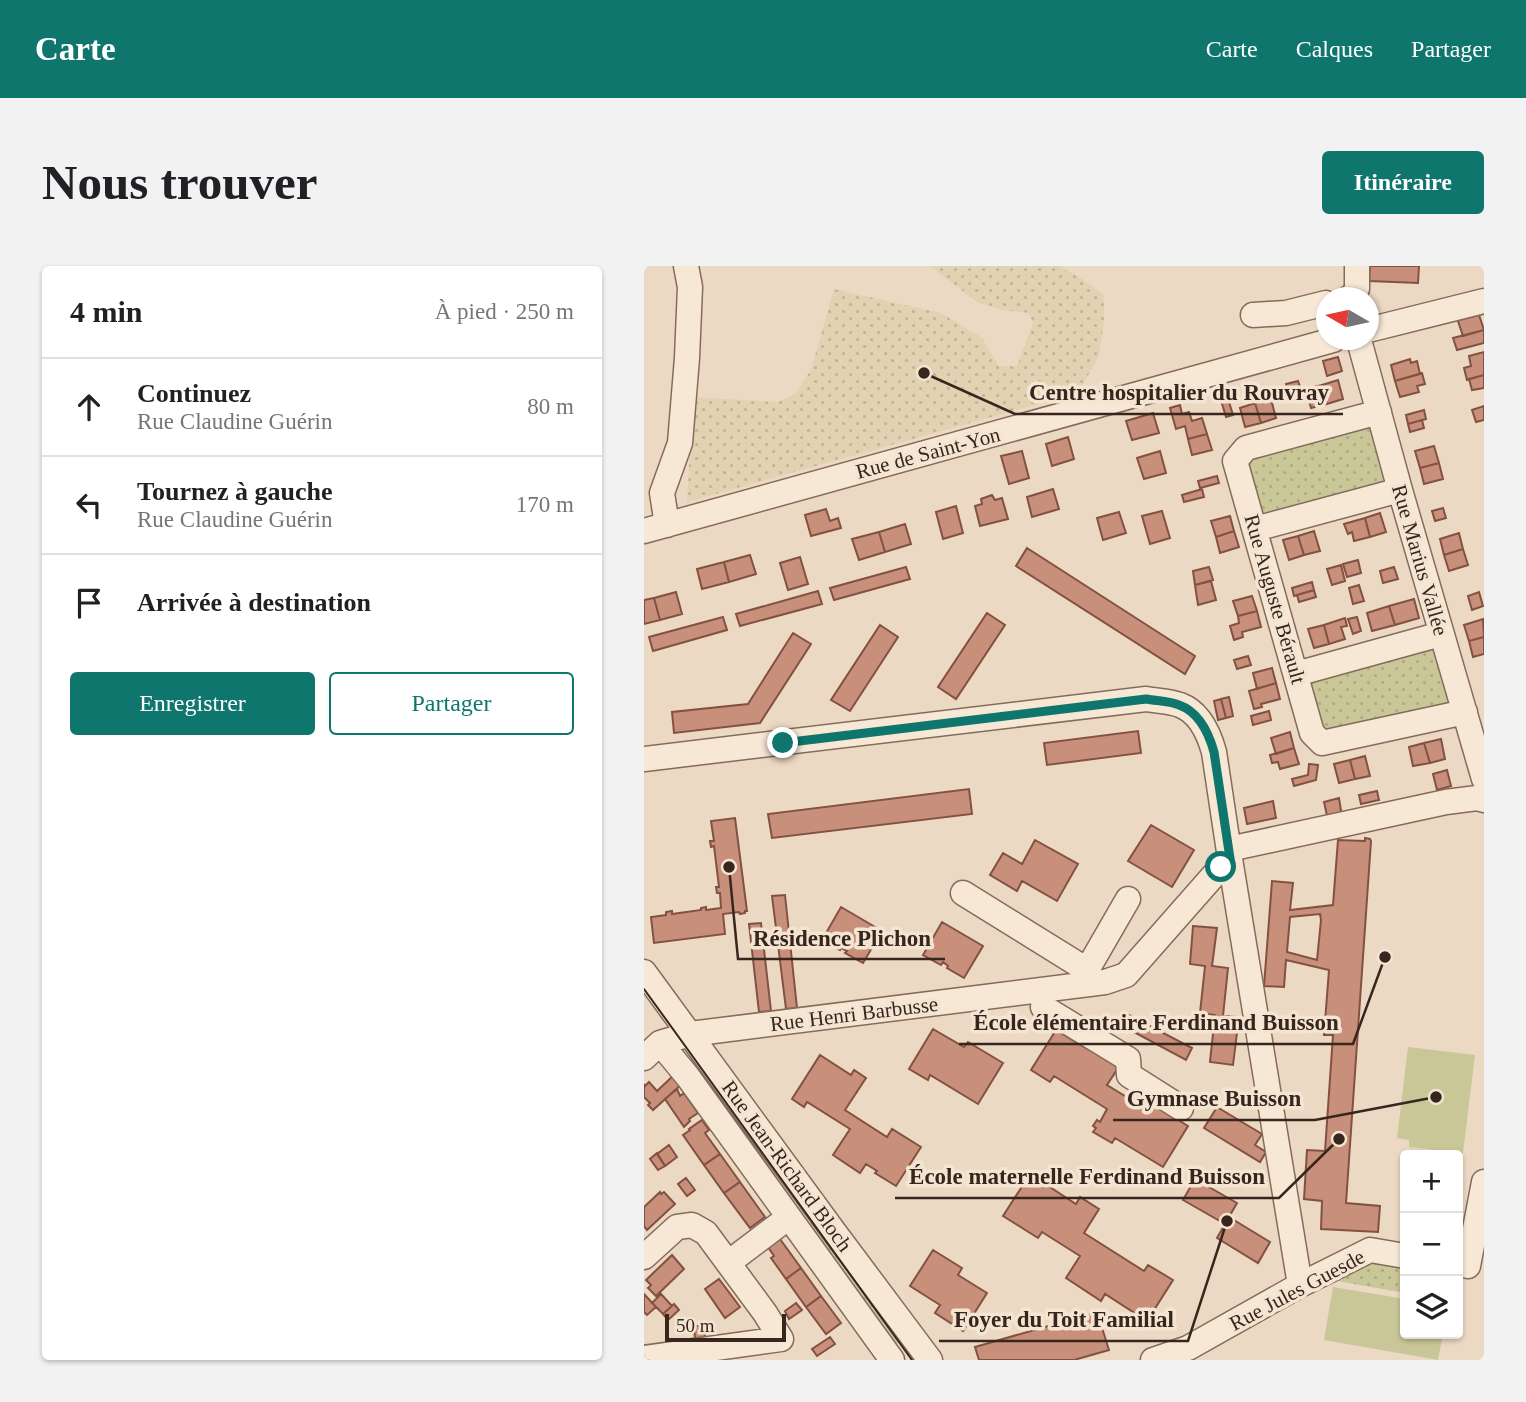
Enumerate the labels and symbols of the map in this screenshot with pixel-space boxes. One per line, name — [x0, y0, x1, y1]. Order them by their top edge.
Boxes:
north arrow — [1316, 287, 1379, 350]
callout: Centre hospitalier du Rouvray — [1015, 370, 1343, 414]
text: Centre hospitalier du Rouvray — [1029, 380, 1330, 405]
street label: Rue de Saint-Yon — [853, 422, 1003, 484]
street label: Rue Marius Vallée — [1387, 482, 1453, 638]
street label: Rue Auguste Bérault — [1239, 512, 1311, 687]
route end — [767, 727, 798, 758]
route start — [1205, 851, 1236, 882]
callout: Résidence Plichon — [738, 915, 945, 959]
text: Résidence Plichon — [753, 926, 931, 951]
street label: Rue Henri Barbusse — [769, 992, 939, 1036]
callout: École élémentaire Ferdinand Buisson — [959, 1000, 1353, 1044]
text: École élémentaire Ferdinand Buisson — [973, 1010, 1339, 1035]
street label: Rue Jean-Richard Bloch — [717, 1076, 857, 1256]
callout: Gymnase Buisson — [1113, 1076, 1315, 1120]
text: Gymnase Buisson — [1127, 1086, 1301, 1111]
callout: École maternelle Ferdinand Buisson — [895, 1154, 1279, 1198]
text: École maternelle Ferdinand Buisson — [909, 1164, 1265, 1189]
street label: Rue Jules Guesde — [1225, 1244, 1369, 1336]
callout: Foyer du Toit Familial — [939, 1297, 1188, 1341]
text: Foyer du Toit Familial — [954, 1307, 1174, 1332]
scale bar — [665, 1311, 786, 1343]

